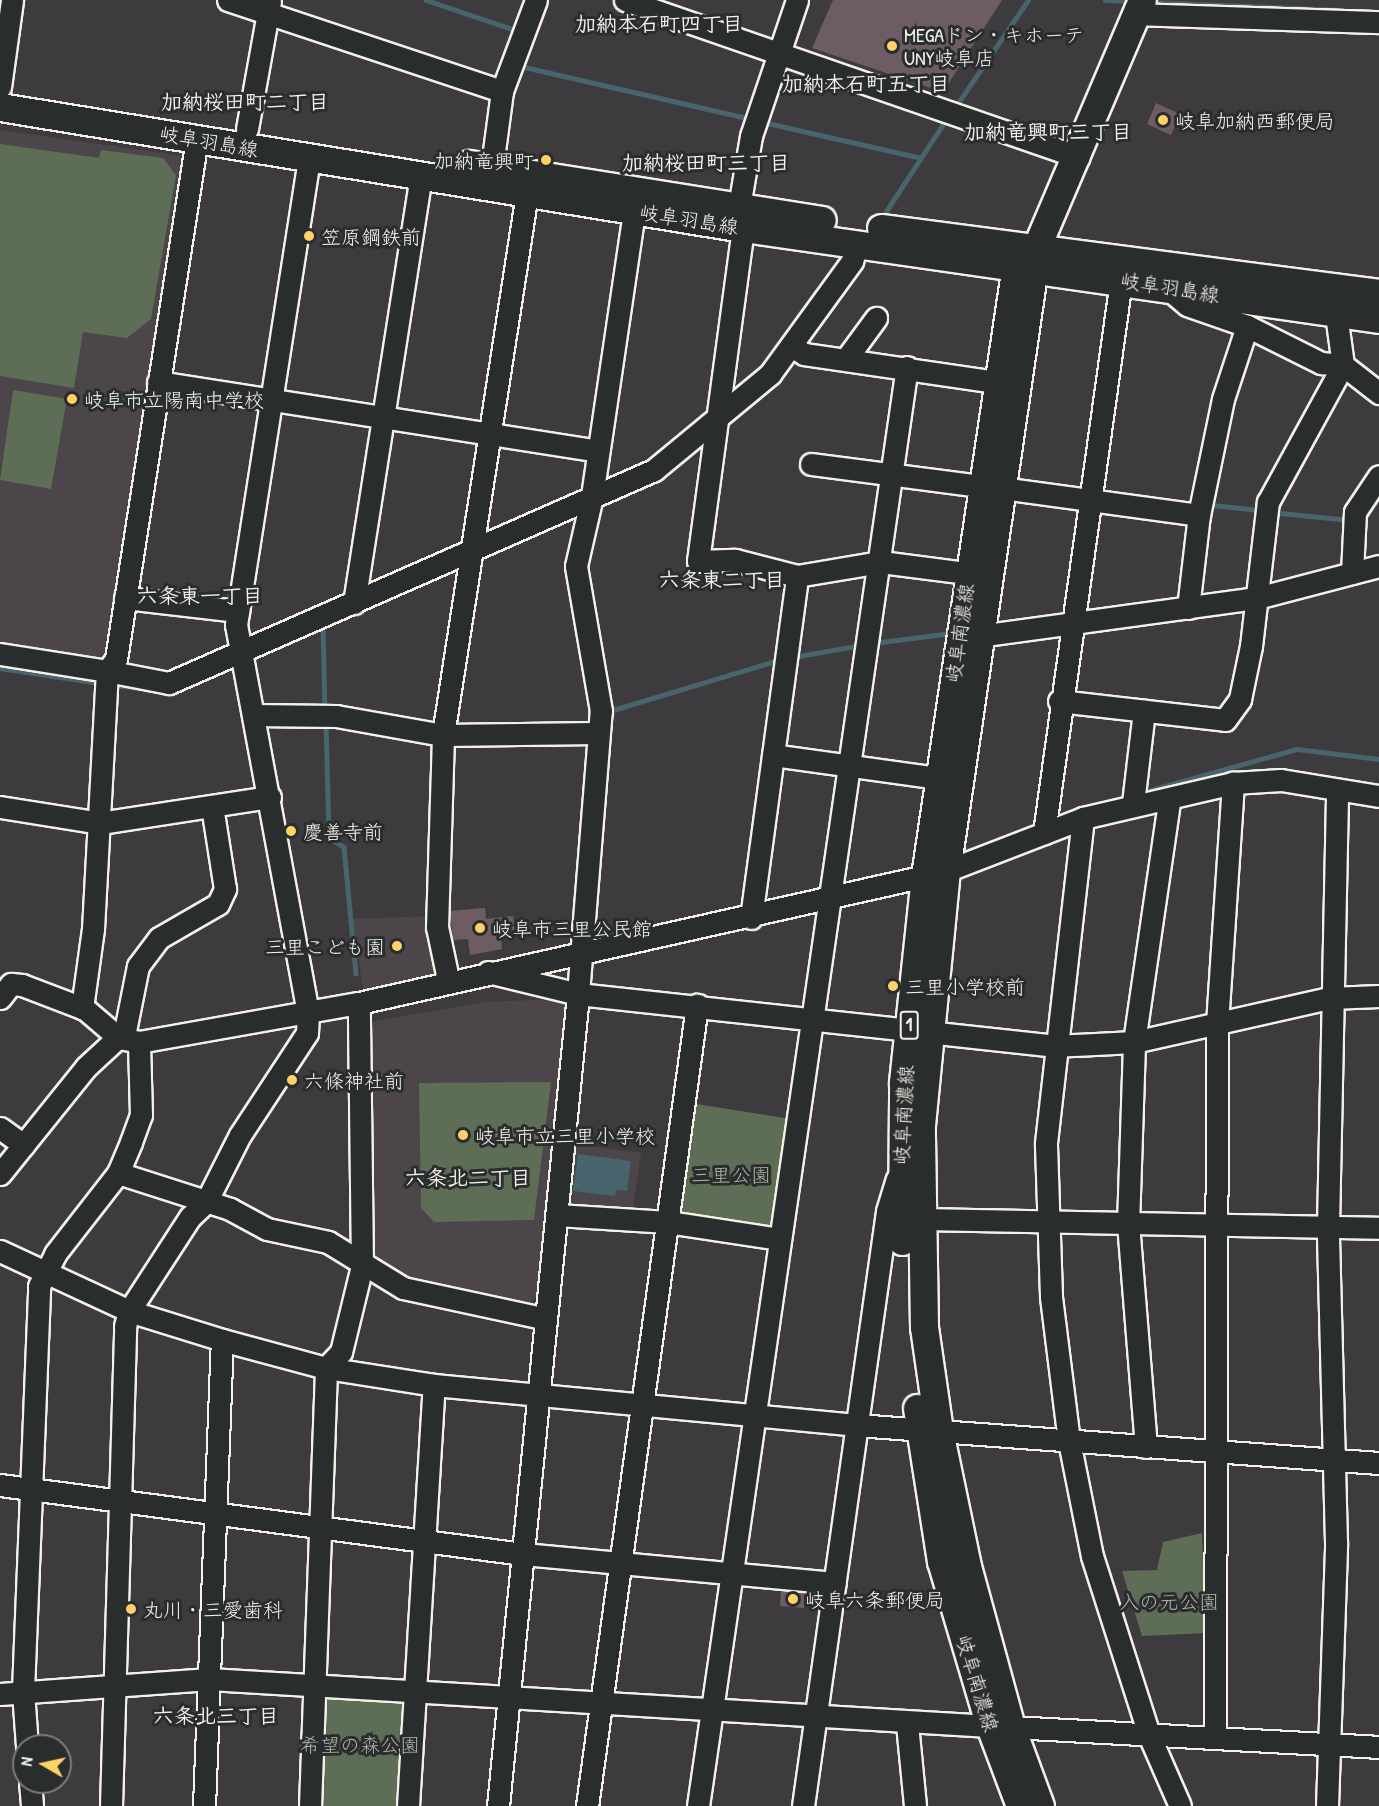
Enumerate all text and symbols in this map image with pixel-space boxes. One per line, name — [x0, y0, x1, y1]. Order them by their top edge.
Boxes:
district label: 加納本石町四丁目 — [575, 11, 743, 37]
place label: MEGAドン・キホーテ UNY岐阜店 — [904, 22, 1084, 69]
marker: MEGAドン・キホーテ UNY岐阜店 — [885, 39, 899, 53]
district label: 加納本石町五丁目 — [782, 71, 950, 97]
district label: 加納桜田町二丁目 — [161, 89, 329, 115]
place label: 岐阜加納西郵便局 — [1175, 108, 1335, 132]
marker: 岐阜加納西郵便局 — [1156, 113, 1170, 127]
district label: 加納竜興町三丁目 — [964, 119, 1132, 145]
street label: 岐阜羽島線 — [158, 120, 260, 162]
place label: 加納竜興町 — [434, 148, 534, 172]
district label: 加納桜田町三丁目 — [622, 150, 790, 176]
marker: 加納竜興町 — [539, 153, 553, 167]
street label: 岐阜羽島線 — [638, 199, 740, 239]
place label: 笠原鋼鉄前 — [321, 224, 421, 248]
marker: 笠原鋼鉄前 — [302, 229, 316, 243]
street label: 岐阜羽島線 — [1119, 267, 1221, 307]
place label: 岐阜市立陽南中学校 — [84, 387, 264, 411]
marker: 岐阜市立陽南中学校 — [65, 392, 79, 406]
district label: 六条東二丁目 — [659, 567, 785, 593]
street label: 岐阜南濃線 — [940, 582, 978, 684]
district label: 六条東一丁目 — [137, 583, 263, 609]
place label: 慶善寺前 — [303, 819, 383, 843]
marker: 慶善寺前 — [284, 824, 298, 838]
place label: 岐阜市三里公民館 — [492, 916, 652, 940]
marker: 岐阜市三里公民館 — [473, 921, 487, 935]
place label: 三里こども園 — [265, 934, 385, 958]
marker: 三里こども園 — [390, 939, 404, 953]
place label: 三里小学校前 — [905, 974, 1025, 998]
marker: 三里小学校前 — [886, 979, 900, 993]
road number: 1 — [898, 1010, 920, 1040]
street label: 岐阜南濃線 — [888, 1064, 918, 1166]
place label: 六條神社前 — [304, 1068, 404, 1092]
marker: 六條神社前 — [285, 1073, 299, 1087]
place label: 岐阜市立三里小学校 — [475, 1123, 655, 1147]
marker: 岐阜市立三里小学校 — [456, 1128, 470, 1142]
park label: 三里公園 — [691, 1162, 771, 1186]
district label: 六条北二丁目 — [405, 1165, 531, 1191]
place label: 岐阜六条郵便局 — [805, 1587, 945, 1611]
park label: 入の元公園 — [1119, 1589, 1219, 1613]
marker: 岐阜六条郵便局 — [786, 1592, 800, 1606]
place label: 丸川・三愛歯科 — [143, 1597, 283, 1621]
marker: 丸川・三愛歯科 — [124, 1602, 138, 1616]
street label: 岐阜南濃線 — [952, 1632, 1004, 1734]
district label: 六条北三丁目 — [153, 1703, 279, 1729]
park label: 希望の森公園 — [300, 1732, 420, 1756]
north arrow — [12, 1734, 72, 1794]
text: N — [15, 1756, 38, 1767]

